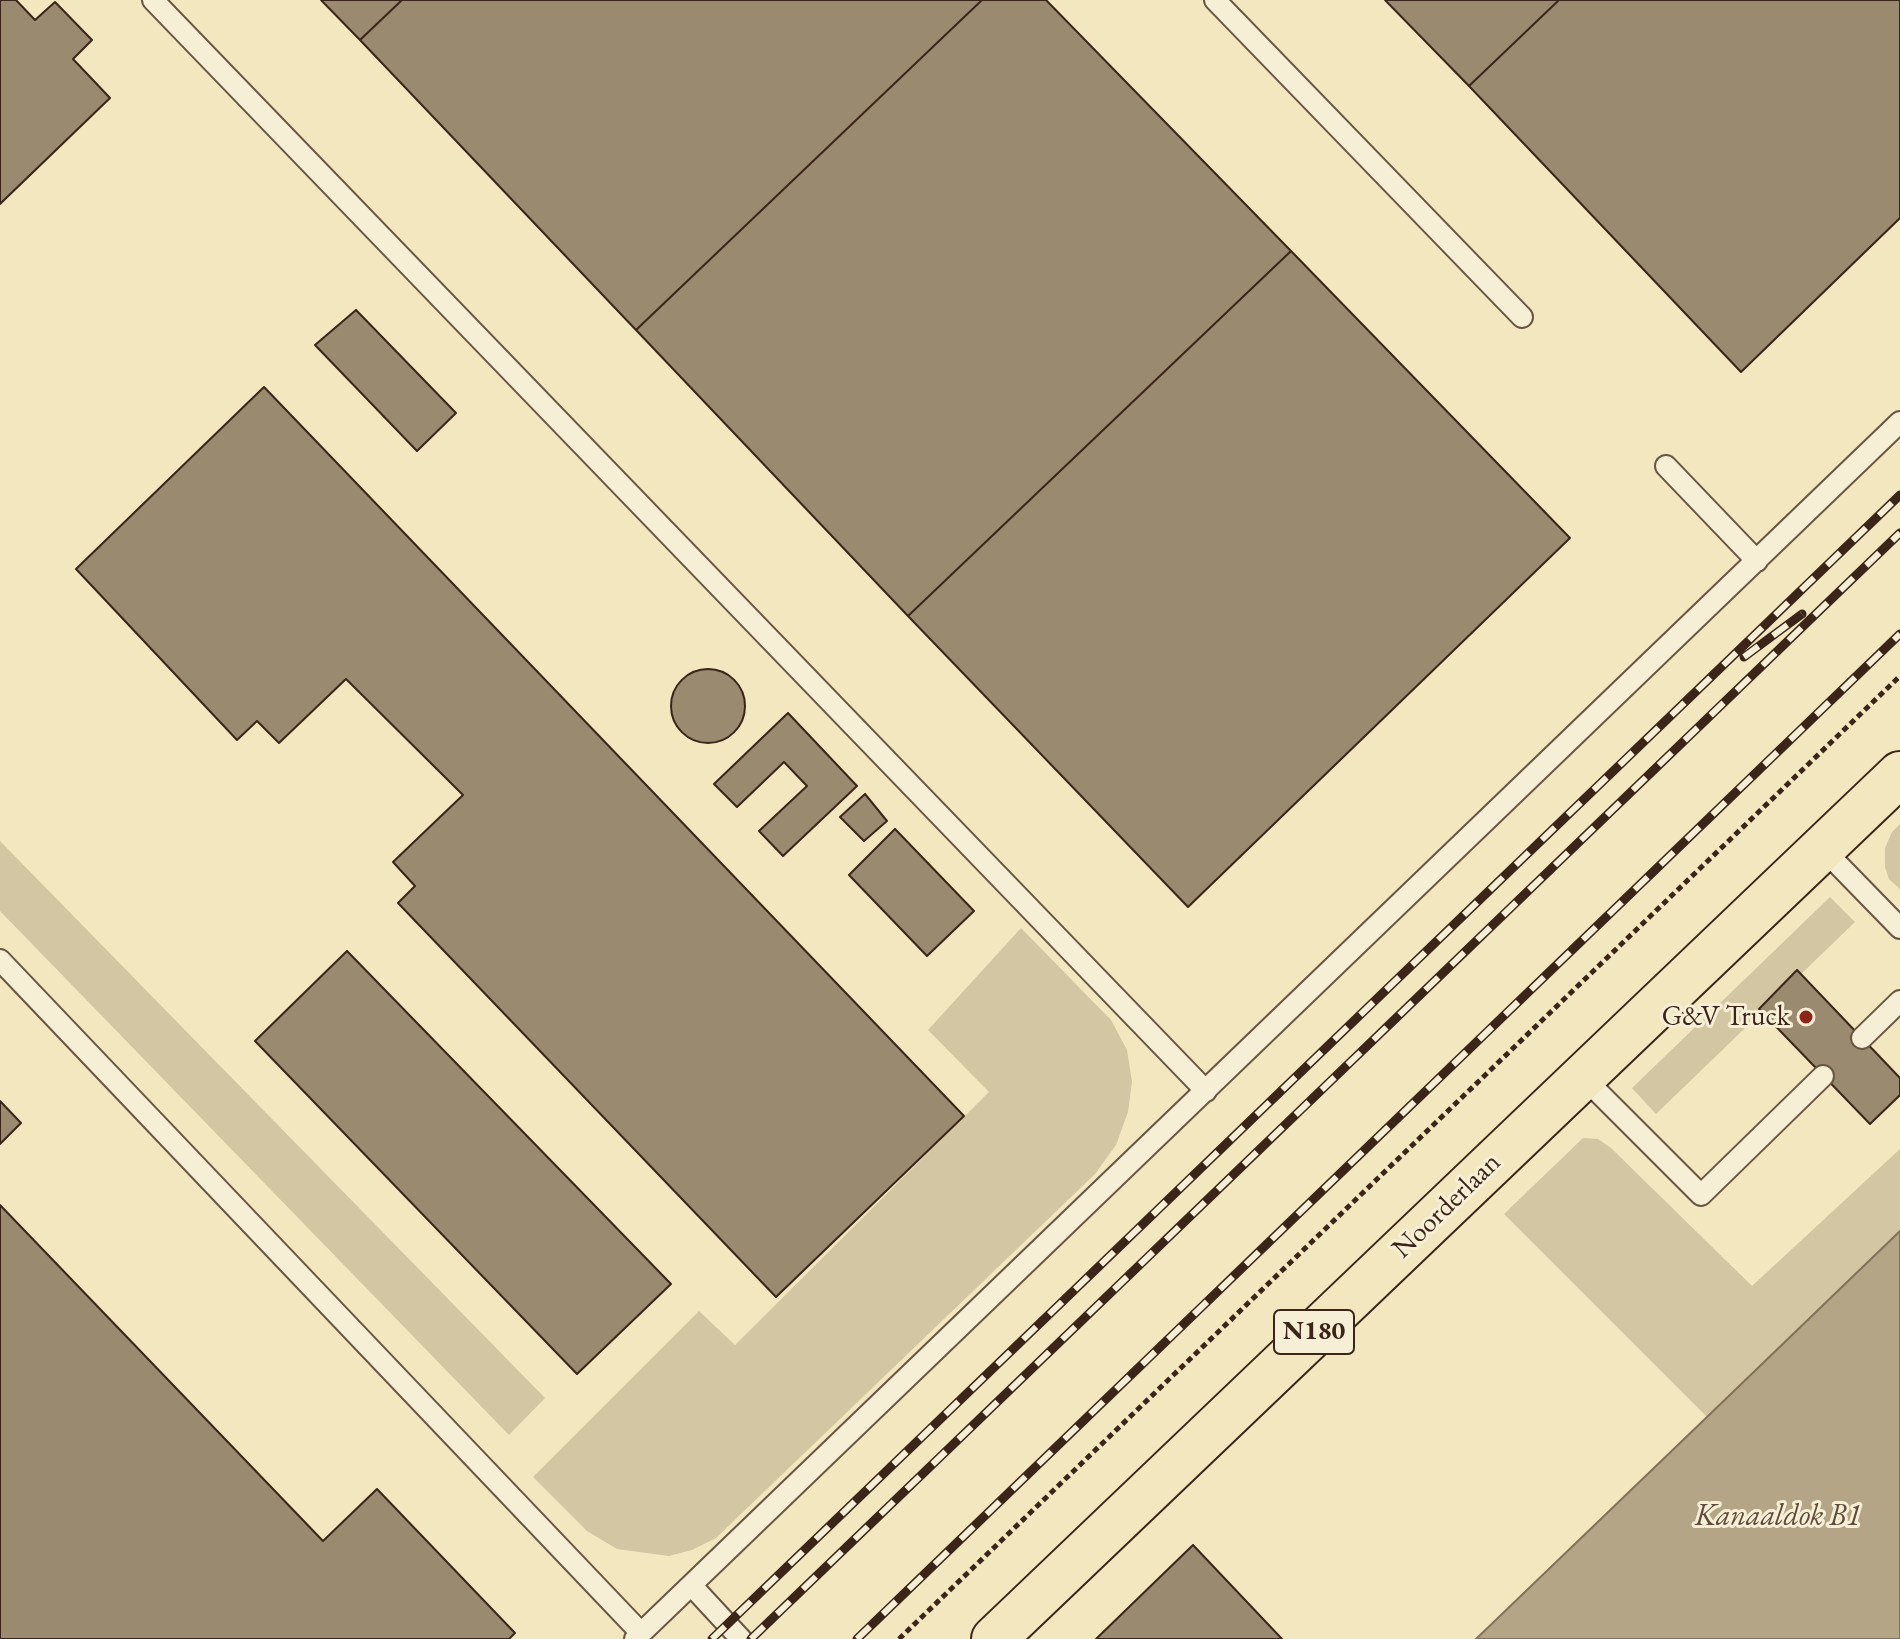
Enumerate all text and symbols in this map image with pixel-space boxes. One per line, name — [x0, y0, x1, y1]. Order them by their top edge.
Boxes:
place label: G&V Truck — [1662, 1000, 1790, 1034]
marker: G&V Truck — [1797, 1008, 1815, 1026]
street label: Noorderlaan — [1386, 1146, 1508, 1266]
road number: N180 — [1274, 1310, 1354, 1354]
water label: Kanaaldok B1 — [1695, 1499, 1861, 1535]

